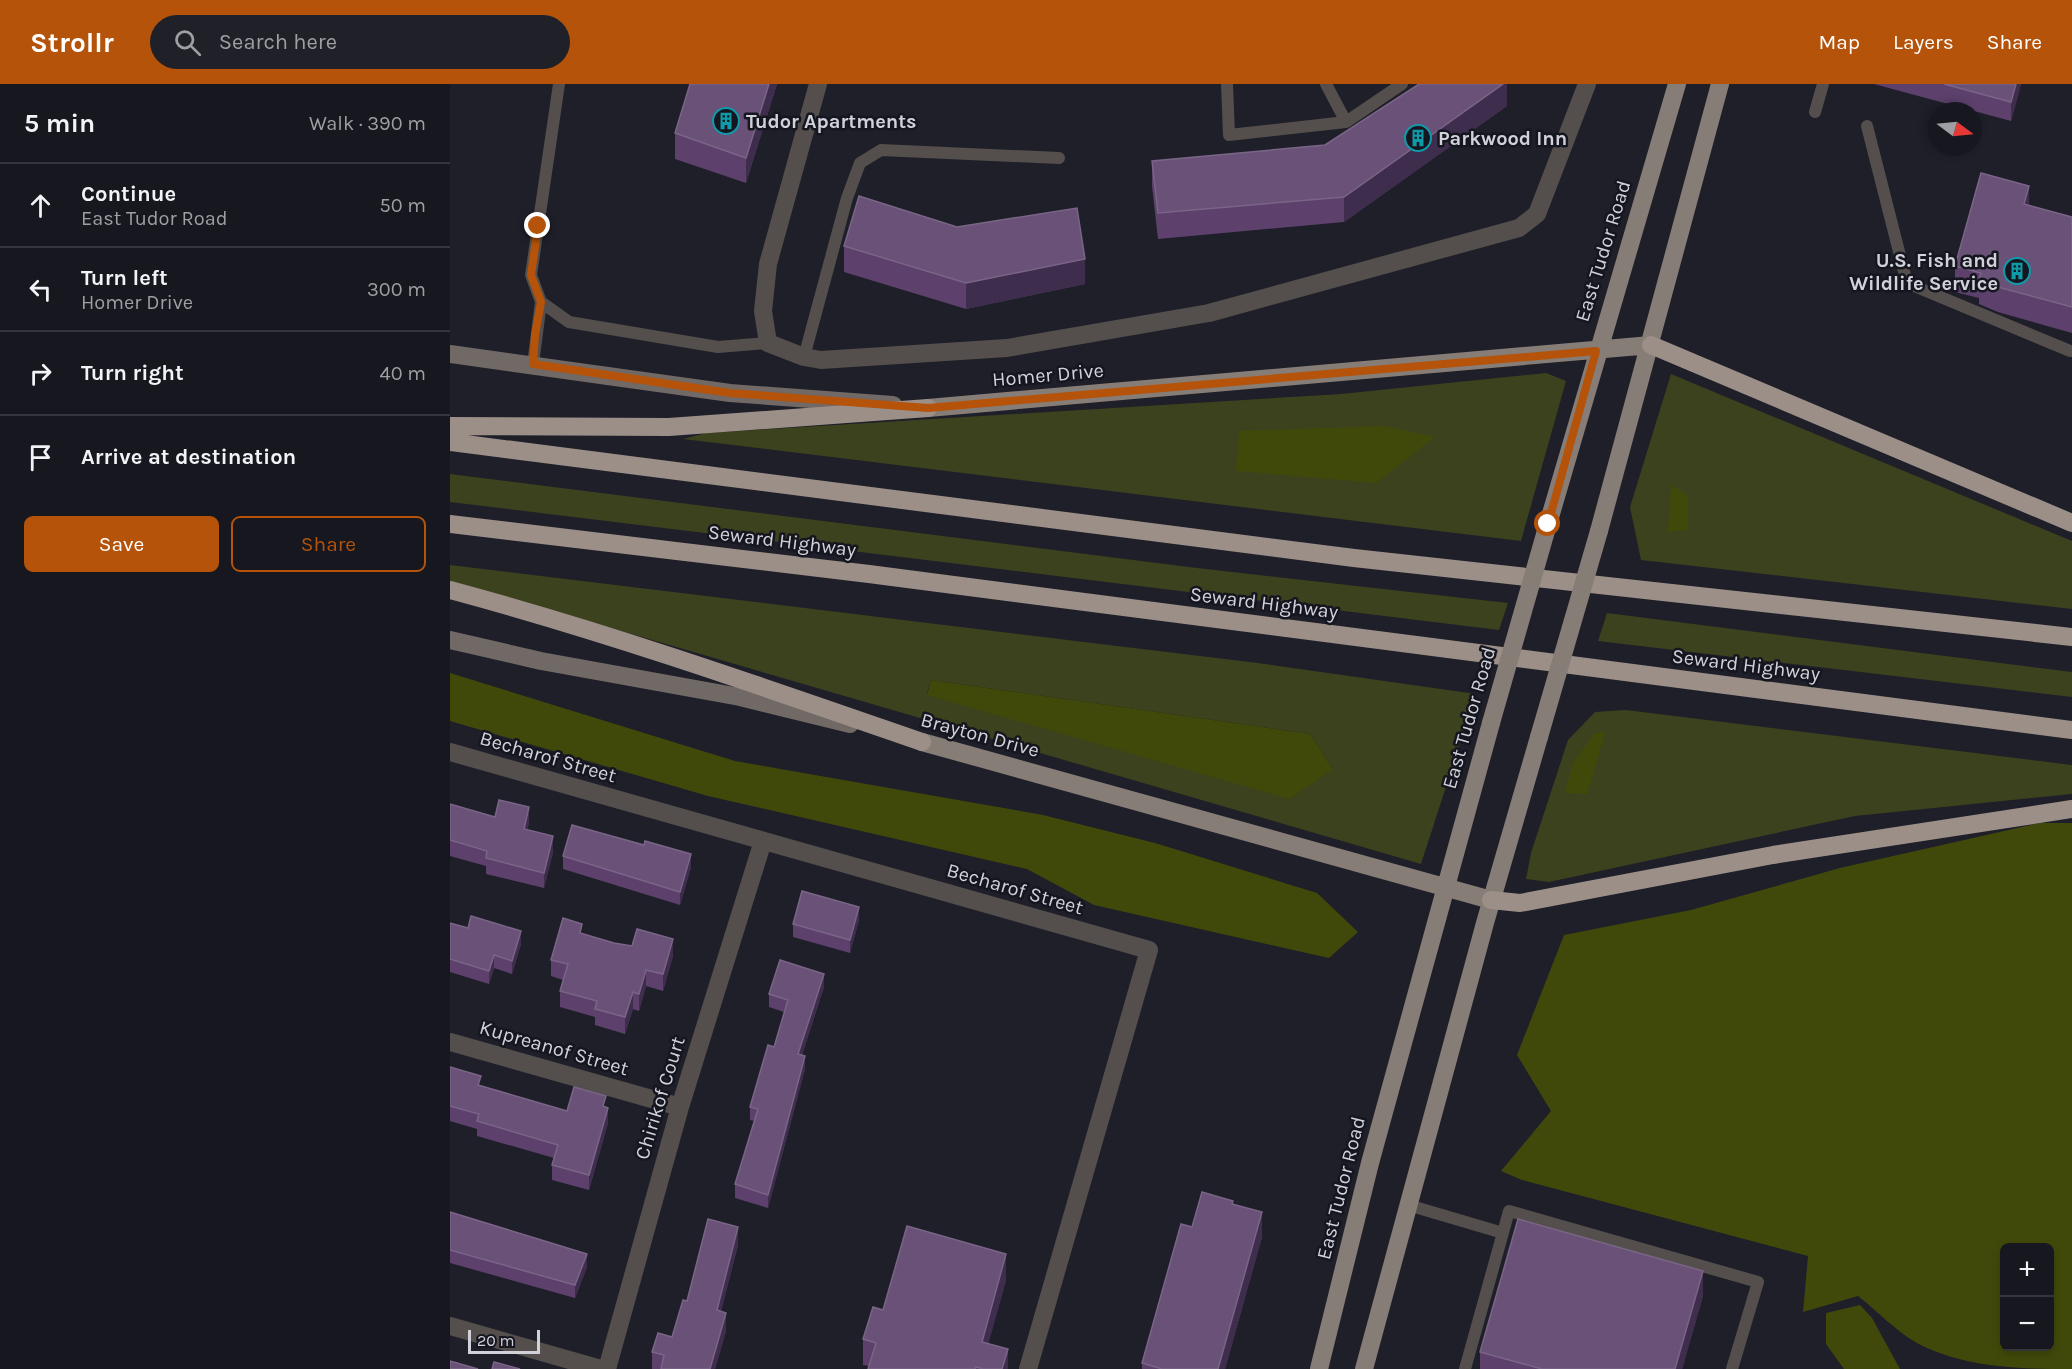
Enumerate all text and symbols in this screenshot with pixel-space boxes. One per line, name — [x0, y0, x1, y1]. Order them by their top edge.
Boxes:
search box — [150, 15, 570, 69]
text: Strollr — [30, 26, 114, 59]
icon: search — [171, 26, 204, 59]
text: Search here — [219, 29, 337, 55]
text: Map — [1818, 30, 1860, 54]
text: Layers — [1893, 30, 1954, 54]
text: Share — [1987, 30, 2042, 54]
north arrow — [1928, 102, 1982, 156]
building icon: Tudor Apartments — [711, 106, 741, 136]
text: 5 min — [24, 108, 95, 139]
place label: Tudor Apartments — [746, 110, 917, 133]
text: Walk · 390 m — [309, 112, 426, 135]
building icon: Parkwood Inn — [1403, 123, 1433, 153]
place label: Parkwood Inn — [1438, 127, 1567, 150]
street label: East Tudor Road — [1571, 178, 1635, 324]
text: Continue — [81, 181, 176, 207]
icon: ahead — [24, 189, 57, 222]
text: 50 m — [379, 194, 426, 217]
text: East Tudor Road — [81, 207, 228, 230]
route end — [524, 212, 550, 238]
place label: U.S. Fish and Wildlife Service — [1849, 249, 1998, 295]
building icon: U.S. Fish and Wildlife Service — [2002, 256, 2032, 286]
text: Turn left — [81, 265, 168, 291]
icon: left — [24, 273, 57, 306]
text: 300 m — [367, 278, 426, 301]
text: Homer Drive — [81, 291, 193, 314]
icon: right — [24, 357, 57, 390]
street label: Homer Drive — [991, 359, 1105, 391]
text: Turn right — [81, 360, 184, 386]
text: 40 m — [380, 362, 426, 385]
icon: arrive — [24, 441, 57, 474]
text: Arrive at destination — [81, 444, 296, 470]
route start — [1534, 510, 1560, 536]
button: Save — [24, 516, 219, 572]
button: Share — [231, 516, 426, 572]
street label: Seward Highway — [707, 520, 857, 562]
street label: Seward Highway — [1189, 582, 1339, 624]
street label: East Tudor Road — [1438, 644, 1500, 792]
street label: Seward Highway — [1671, 644, 1821, 686]
street label: Brayton Drive — [918, 708, 1042, 762]
street label: Becharof Street — [477, 727, 619, 788]
street label: Becharof Street — [944, 859, 1086, 920]
street label: Kupreanof Street — [477, 1016, 632, 1080]
street label: Chirikof Court — [630, 1033, 690, 1162]
street label: East Tudor Road — [1312, 1114, 1370, 1262]
map controls — [2000, 1243, 2054, 1351]
button: + — [2000, 1243, 2054, 1297]
button: − — [2000, 1297, 2054, 1351]
scale bar — [468, 1327, 540, 1354]
text: 20 m — [477, 1331, 515, 1350]

